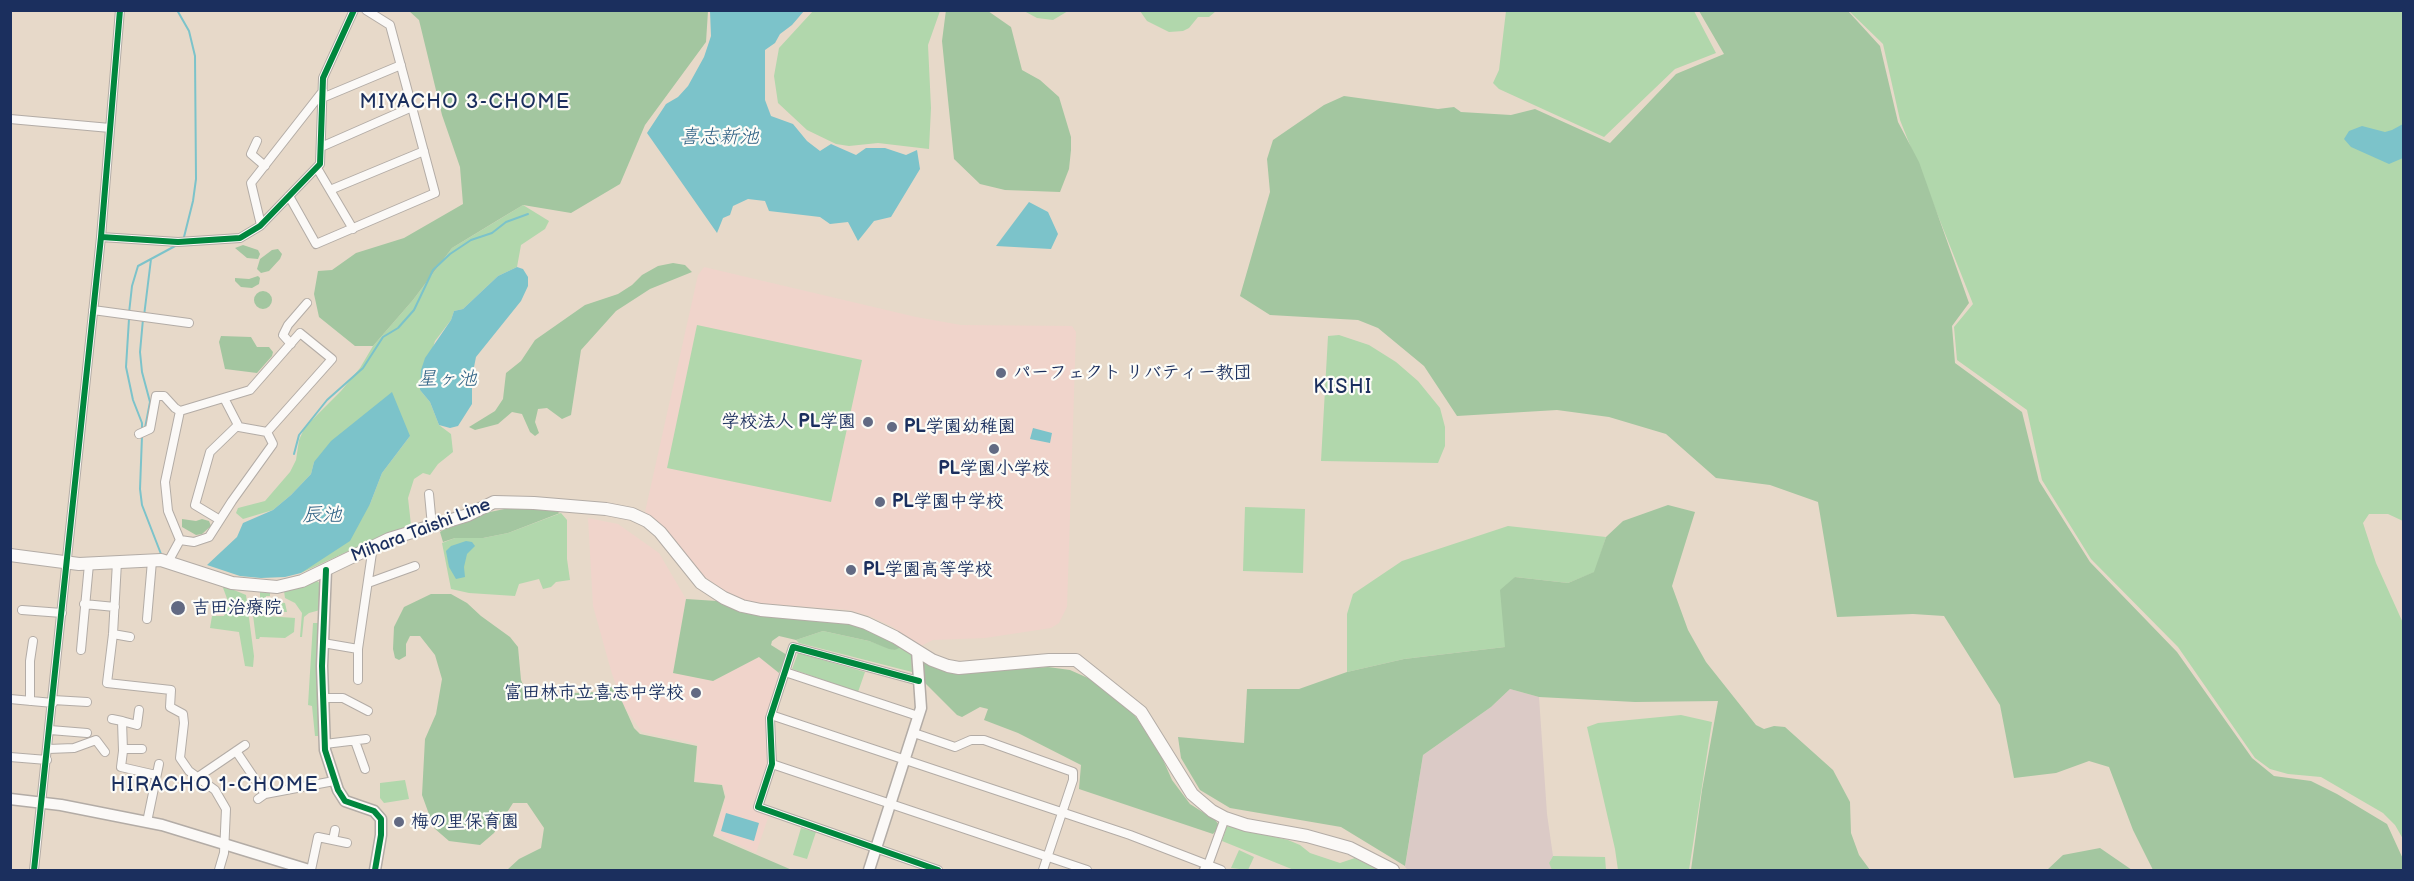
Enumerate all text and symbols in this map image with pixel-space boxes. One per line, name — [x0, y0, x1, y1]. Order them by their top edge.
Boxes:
district label: MIYACHO 3-CHOME — [359, 91, 571, 115]
water label: 喜志新池 — [679, 126, 759, 150]
place label: パーフェクト リバティー教団 — [1013, 362, 1252, 384]
marker: パーフェクト リバティー教団 — [994, 366, 1008, 380]
water label: 星ヶ池 — [417, 368, 477, 392]
district label: KISHI — [1313, 376, 1373, 400]
place label: 学校法人 PL学園 — [722, 411, 856, 433]
marker: 学校法人 PL学園 — [861, 415, 875, 429]
place label: PL学園幼稚園 — [904, 416, 1016, 438]
marker: PL学園幼稚園 — [885, 420, 899, 434]
marker: PL学園小学校 — [987, 442, 1001, 456]
place label: PL学園小学校 — [938, 458, 1050, 480]
place label: PL学園中学校 — [892, 491, 1004, 513]
street label: Mihara Taishi Line — [348, 494, 494, 568]
marker: PL学園中学校 — [873, 495, 887, 509]
water label: 辰池 — [302, 504, 342, 528]
place label: PL学園高等学校 — [863, 559, 993, 581]
marker: PL学園高等学校 — [844, 563, 858, 577]
place label: 吉田治療院 — [192, 597, 282, 619]
marker: 吉田治療院 — [169, 599, 187, 617]
place label: 富田林市立喜志中学校 — [504, 682, 684, 704]
marker: 富田林市立喜志中学校 — [689, 686, 703, 700]
district label: HIRACHO 1-CHOME — [111, 774, 319, 798]
place label: 梅の里保育園 — [411, 811, 519, 833]
marker: 梅の里保育園 — [392, 815, 406, 829]

